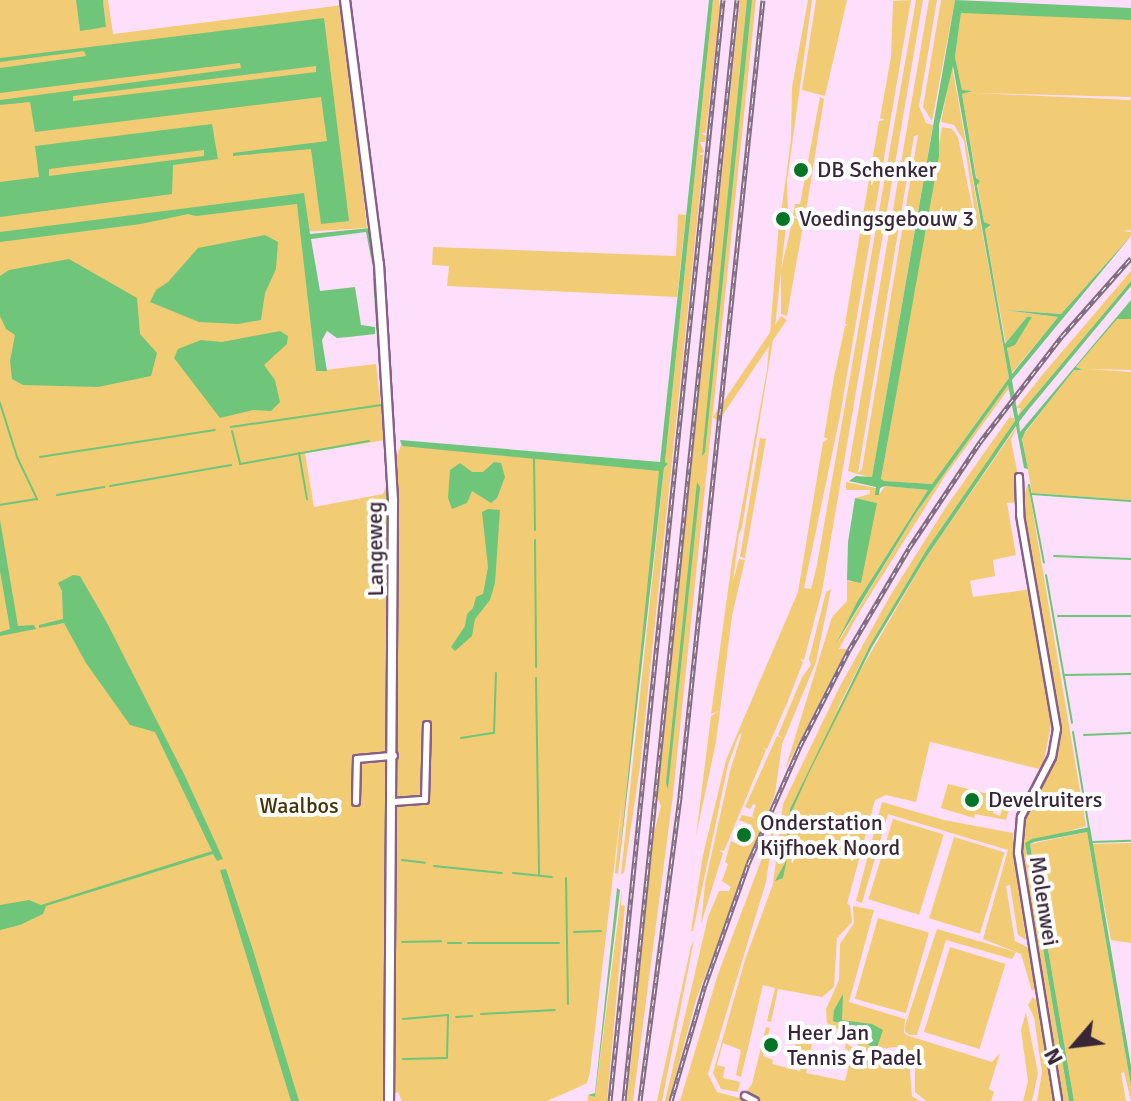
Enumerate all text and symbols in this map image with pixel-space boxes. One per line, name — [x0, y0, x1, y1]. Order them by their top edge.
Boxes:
place label: DB Schenker — [817, 157, 937, 183]
marker: DB Schenker — [792, 161, 810, 179]
place label: Voedingsgebouw 3 — [799, 206, 974, 232]
marker: Voedingsgebouw 3 — [774, 210, 792, 228]
street label: Langeweg — [361, 501, 389, 597]
place label: Develruiters — [988, 787, 1102, 813]
marker: Develruiters — [963, 791, 981, 809]
park label: Waalbos — [259, 793, 339, 819]
place label: Onderstation Kijfhoek Noord — [760, 809, 900, 860]
marker: Onderstation Kijfhoek Noord — [735, 826, 753, 844]
street label: Molenwei — [1024, 854, 1064, 948]
north arrow — [1035, 1005, 1115, 1085]
place label: Heer Jan Tennis & Padel — [787, 1019, 922, 1070]
marker: Heer Jan Tennis & Padel — [762, 1036, 780, 1054]
text: N — [1038, 1043, 1069, 1070]

